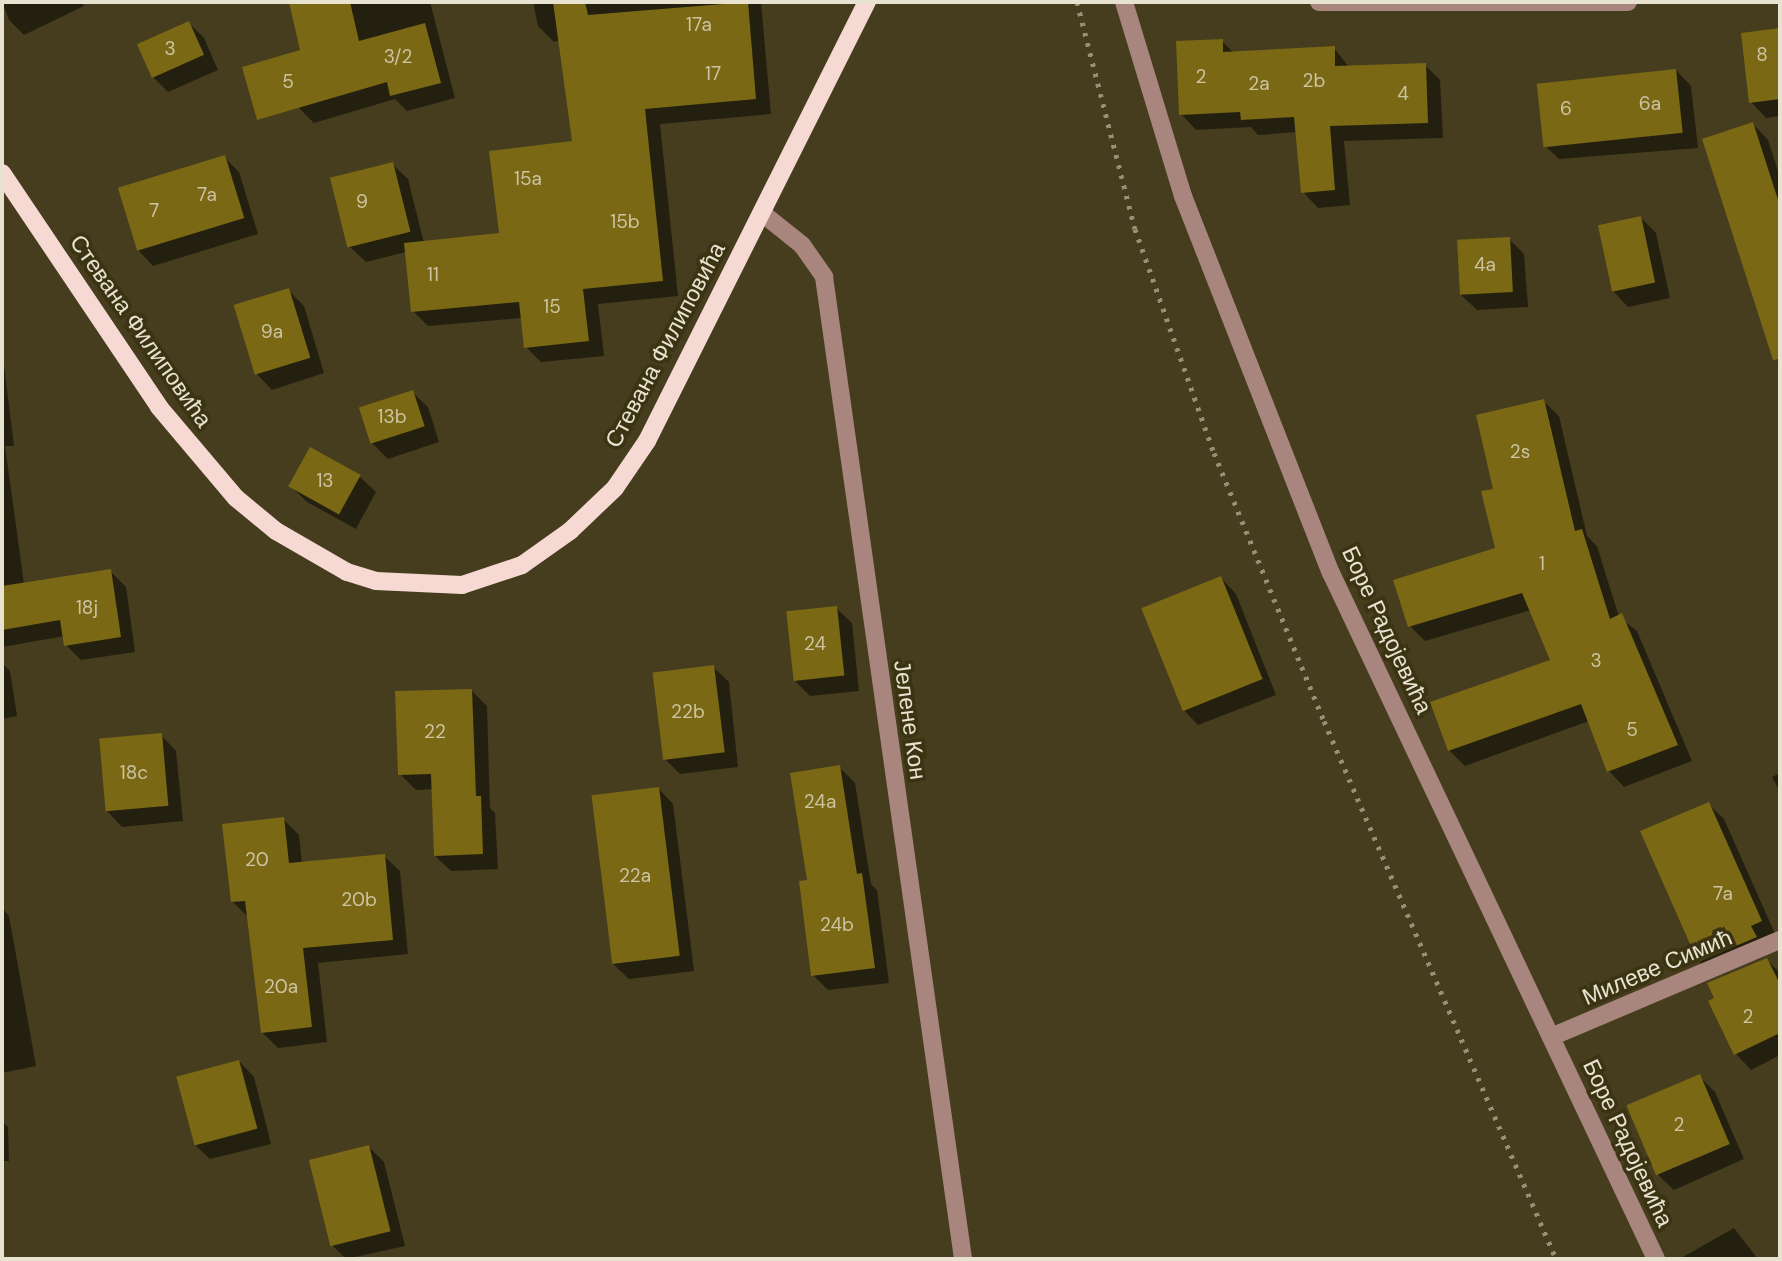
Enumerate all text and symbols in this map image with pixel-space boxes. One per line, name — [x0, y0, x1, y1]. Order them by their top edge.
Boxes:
house number: 17a — [686, 14, 712, 36]
house number: 3 — [164, 38, 176, 60]
house number: 8 — [1756, 44, 1768, 66]
house number: 3/2 — [384, 46, 412, 68]
house number: 17 — [705, 63, 721, 85]
house number: 2 — [1196, 66, 1206, 88]
house number: 2b — [1303, 70, 1325, 92]
house number: 5 — [282, 71, 294, 93]
house number: 2a — [1248, 73, 1270, 95]
house number: 4 — [1397, 83, 1409, 105]
house number: 6a — [1639, 93, 1661, 115]
house number: 6 — [1560, 98, 1572, 120]
house number: 15a — [514, 168, 542, 190]
house number: 7a — [197, 184, 217, 206]
house number: 9 — [356, 191, 368, 213]
house number: 7 — [149, 200, 159, 222]
house number: 15b — [610, 211, 640, 233]
street label: Стевана Филиповића — [64, 229, 218, 433]
street label: Стевана Филиповића — [599, 238, 731, 452]
house number: 4a — [1474, 254, 1496, 276]
house number: 11 — [427, 264, 439, 286]
house number: 15 — [543, 296, 561, 318]
house number: 9a — [261, 321, 283, 343]
house number: 13b — [377, 406, 407, 428]
house number: 2s — [1510, 441, 1530, 463]
house number: 13 — [316, 470, 334, 492]
street label: Боре Радојевића — [1336, 542, 1438, 718]
house number: 1 — [1539, 553, 1545, 575]
house number: 18j — [76, 597, 98, 619]
house number: 24 — [804, 633, 826, 655]
house number: 3 — [1590, 650, 1602, 672]
street label: Јелене Кон — [888, 659, 932, 781]
house number: 22b — [671, 701, 705, 723]
house number: 5 — [1626, 719, 1638, 741]
house number: 22 — [424, 721, 446, 743]
house number: 18c — [120, 762, 148, 784]
house number: 24a — [804, 791, 836, 813]
house number: 20 — [245, 849, 269, 871]
house number: 22a — [619, 865, 651, 887]
house number: 7a — [1713, 883, 1733, 905]
house number: 20b — [341, 889, 377, 911]
house number: 24b — [820, 914, 854, 936]
street label: Милеве Симић — [1578, 923, 1736, 1011]
house number: 20a — [264, 976, 298, 998]
house number: 2 — [1743, 1006, 1753, 1028]
street label: Боре Радојевића — [1577, 1055, 1679, 1231]
house number: 2 — [1674, 1114, 1684, 1136]

